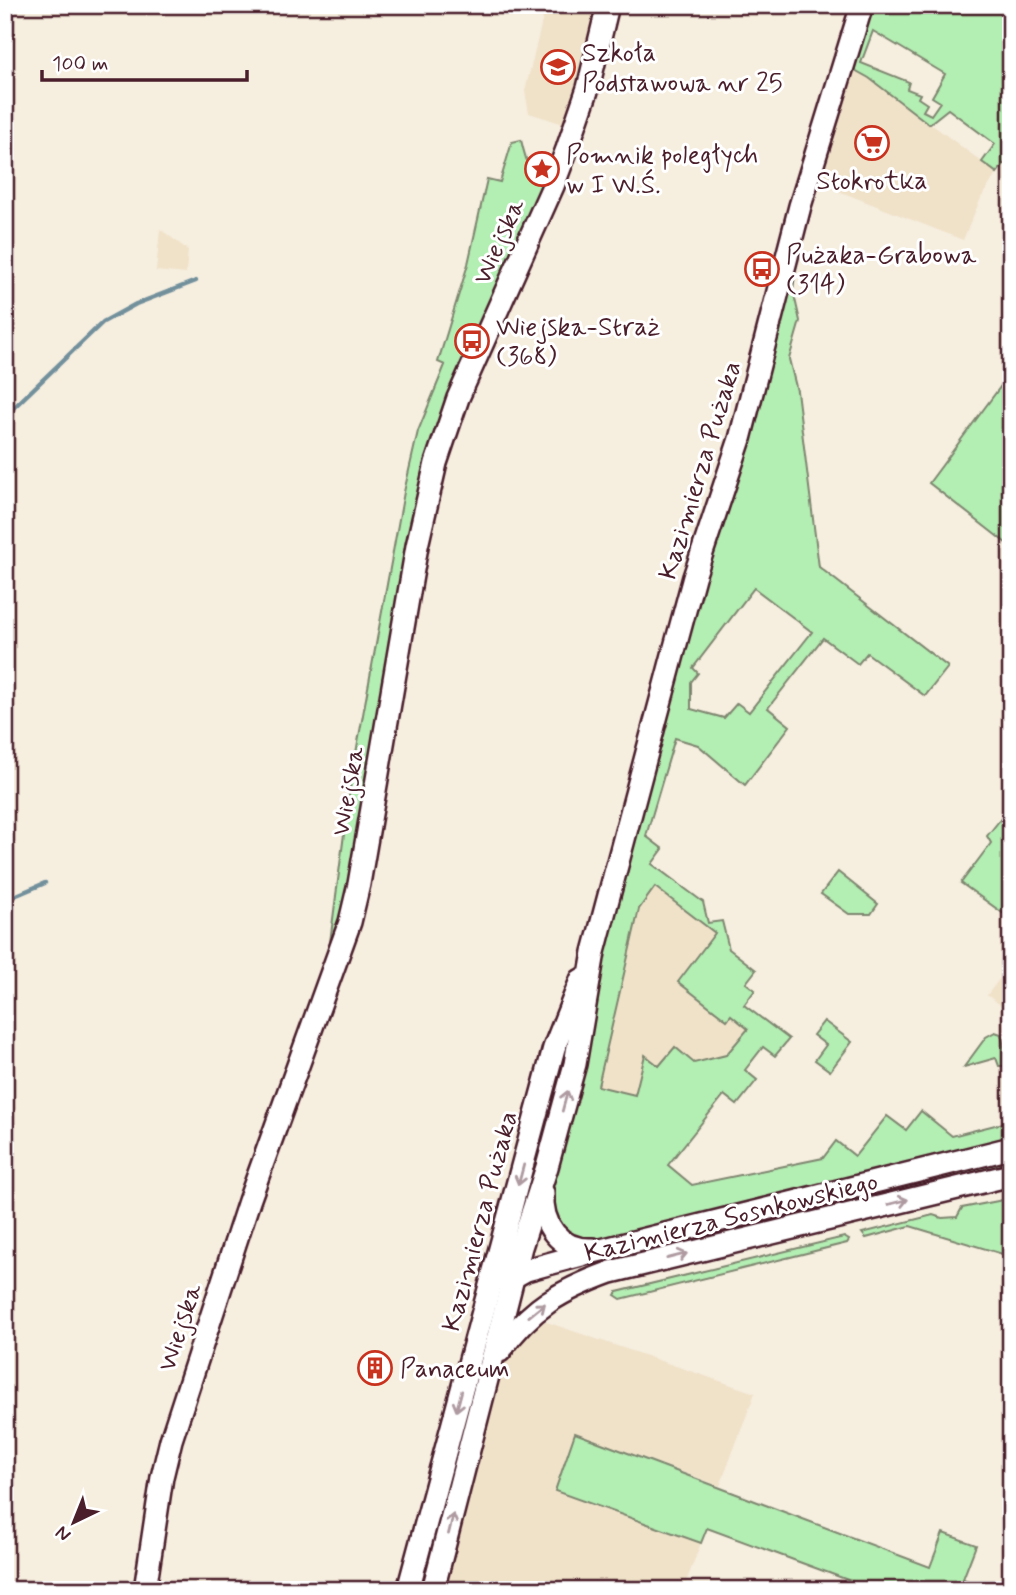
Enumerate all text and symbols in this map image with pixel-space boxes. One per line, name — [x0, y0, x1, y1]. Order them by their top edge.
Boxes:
place label: Szkoła Podstawowa nr 25 — [582, 37, 783, 101]
scale bar — [42, 38, 247, 82]
school or university icon: Szkoła Podstawowa nr 25 — [539, 48, 577, 86]
text: 100 m — [52, 50, 108, 78]
supermarket icon: Stokrotka — [853, 124, 891, 162]
place label: Pomnik poległych w I W.Ś. — [566, 139, 758, 203]
place icon: Pomnik poległych w I W.Ś. — [523, 150, 561, 188]
place label: Stokrotka — [816, 165, 928, 199]
street label: Wiejska — [466, 193, 534, 290]
place label: Pużaka-Grabowa (314) — [786, 239, 977, 303]
bus stop icon: Pużaka-Grabowa (314) — [743, 250, 781, 288]
place label: Wiejska-Straż (368) — [496, 311, 661, 375]
bus stop icon: Wiejska-Straż (368) — [453, 322, 491, 360]
street label: Kazimierza Pużaka — [651, 357, 750, 584]
street label: Wiejska — [324, 744, 374, 839]
one-way arrow — [559, 1091, 572, 1113]
street label: Kazimierza Pużaka — [435, 1108, 527, 1335]
one-way arrow — [514, 1163, 527, 1186]
street label: Kazimierza Sosnkowskiego — [581, 1165, 882, 1271]
one-way arrow — [886, 1195, 909, 1209]
one-way arrow — [665, 1249, 688, 1262]
street label: Wiejska — [151, 1279, 211, 1376]
one-way arrow — [527, 1302, 545, 1317]
building icon: Panaceum — [356, 1349, 394, 1387]
place label: Panaceum — [400, 1353, 510, 1387]
one-way arrow — [452, 1389, 465, 1412]
north arrow — [38, 1486, 108, 1556]
one-way arrow — [445, 1513, 458, 1536]
text: N — [50, 1520, 77, 1547]

